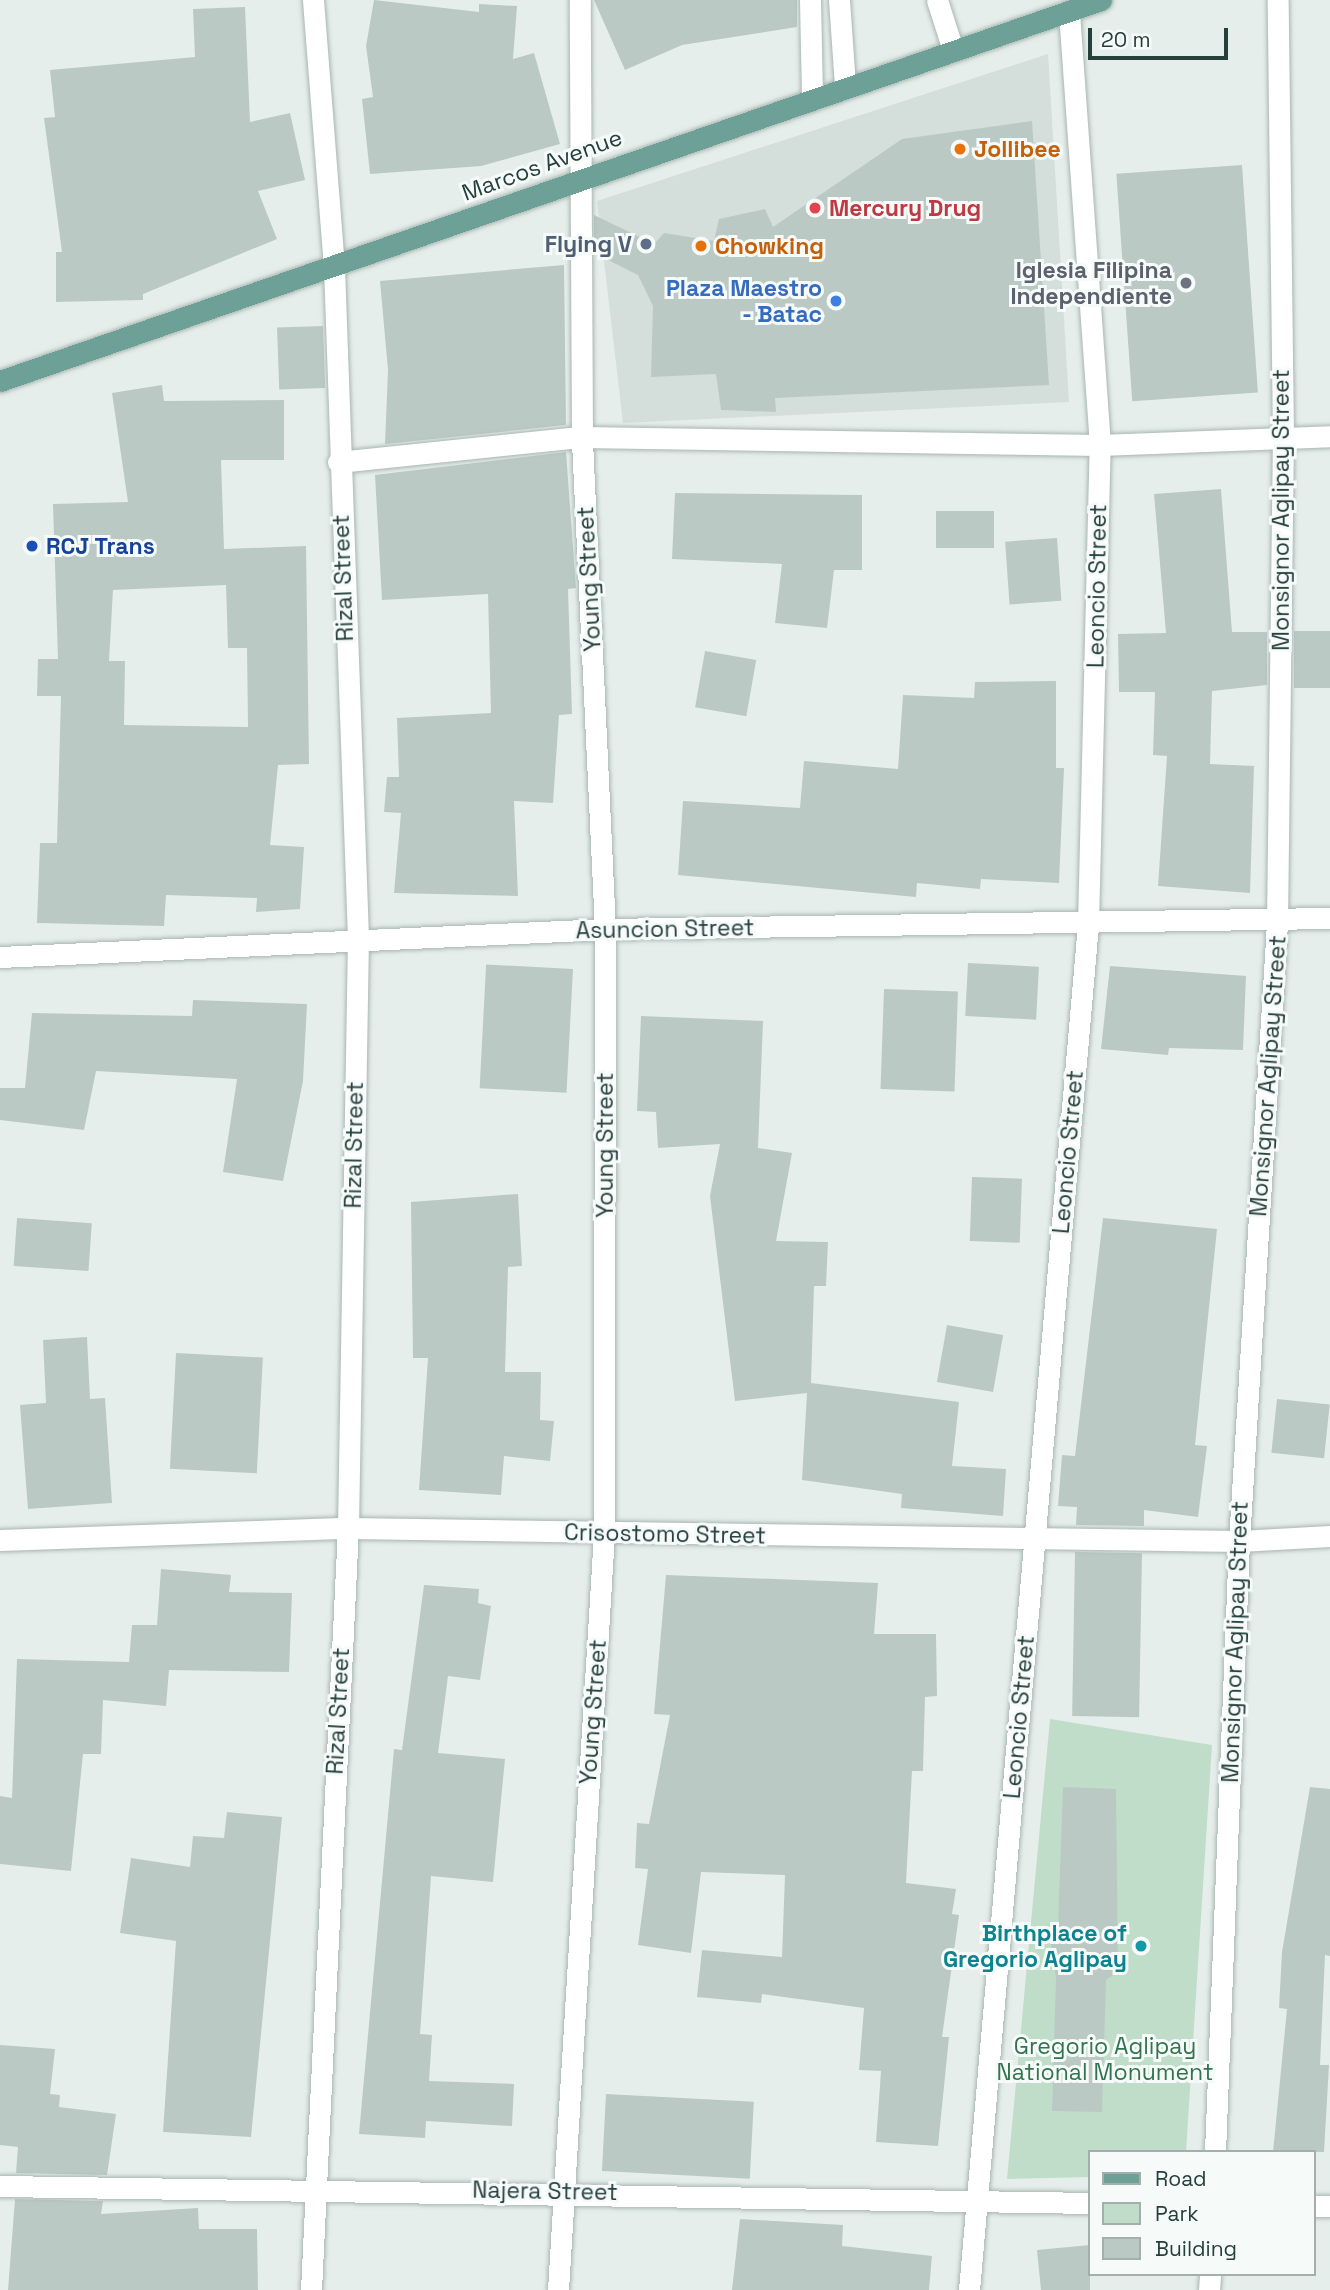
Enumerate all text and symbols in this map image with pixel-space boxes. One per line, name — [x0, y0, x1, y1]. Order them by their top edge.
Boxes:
scale bar — [1092, 14, 1232, 58]
text: 20 m — [1101, 26, 1151, 53]
street label: Marcos Avenue — [458, 123, 626, 207]
place label: Jollibee — [974, 135, 1061, 163]
marker: Jollibee — [952, 141, 968, 157]
place label: Mercury Drug — [829, 194, 981, 222]
marker: Mercury Drug — [807, 200, 823, 216]
place label: Flying V — [544, 230, 632, 258]
place label: Chowking — [715, 232, 824, 260]
marker: Flying V — [638, 236, 654, 252]
marker: Chowking — [693, 238, 709, 254]
place label: Iglesia Filipina Independiente — [1010, 256, 1172, 310]
place label: Plaza Maestro - Batac — [666, 274, 822, 328]
marker: Iglesia Filipina Independiente — [1178, 275, 1194, 291]
marker: Plaza Maestro - Batac — [828, 293, 844, 309]
street label: Monsignor Aglipay Street — [1267, 369, 1295, 651]
street label: Leoncio Street — [1082, 504, 1112, 668]
street label: Young Street — [571, 506, 607, 652]
street label: Rizal Street — [327, 514, 359, 642]
place label: RCJ Trans — [46, 532, 156, 560]
marker: RCJ Trans — [24, 538, 40, 554]
street label: Asuncion Street — [575, 914, 755, 944]
street label: Monsignor Aglipay Street — [1244, 934, 1292, 1218]
street label: Leoncio Street — [1047, 1069, 1089, 1235]
street label: Young Street — [591, 1072, 619, 1218]
street label: Rizal Street — [339, 1081, 369, 1209]
street label: Monsignor Aglipay Street — [1216, 1501, 1254, 1783]
street label: Crisostomo Street — [564, 1518, 766, 1550]
street label: Leoncio Street — [998, 1634, 1040, 1800]
street label: Young Street — [574, 1639, 612, 1785]
street label: Rizal Street — [321, 1647, 355, 1775]
place label: Birthplace of Gregorio Aglipay — [943, 1919, 1127, 1973]
marker: Birthplace of Gregorio Aglipay — [1133, 1938, 1149, 1954]
park label: Gregorio Aglipay National Monument — [997, 2032, 1213, 2086]
legend — [1088, 2150, 1316, 2276]
text: Road — [1155, 2165, 1207, 2192]
street label: Najera Street — [472, 2176, 618, 2206]
text: Park — [1155, 2200, 1199, 2227]
text: Building — [1155, 2235, 1237, 2262]

